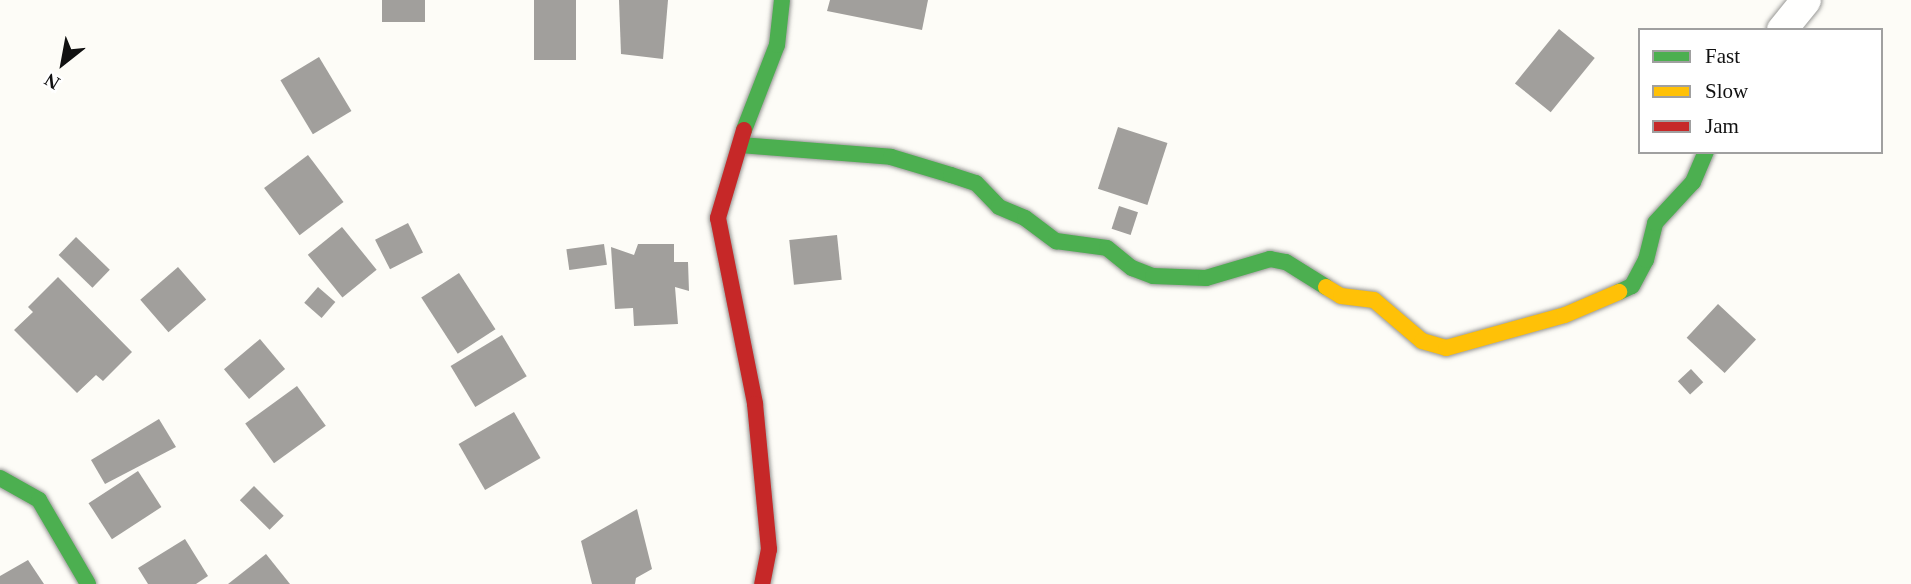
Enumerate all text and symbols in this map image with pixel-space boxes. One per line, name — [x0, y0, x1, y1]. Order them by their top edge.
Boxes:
north arrow — [28, 28, 98, 98]
legend — [1638, 28, 1883, 154]
text: Fast — [1705, 44, 1740, 68]
text: N — [41, 69, 63, 94]
text: Slow — [1705, 79, 1748, 103]
text: Jam — [1705, 114, 1739, 138]

